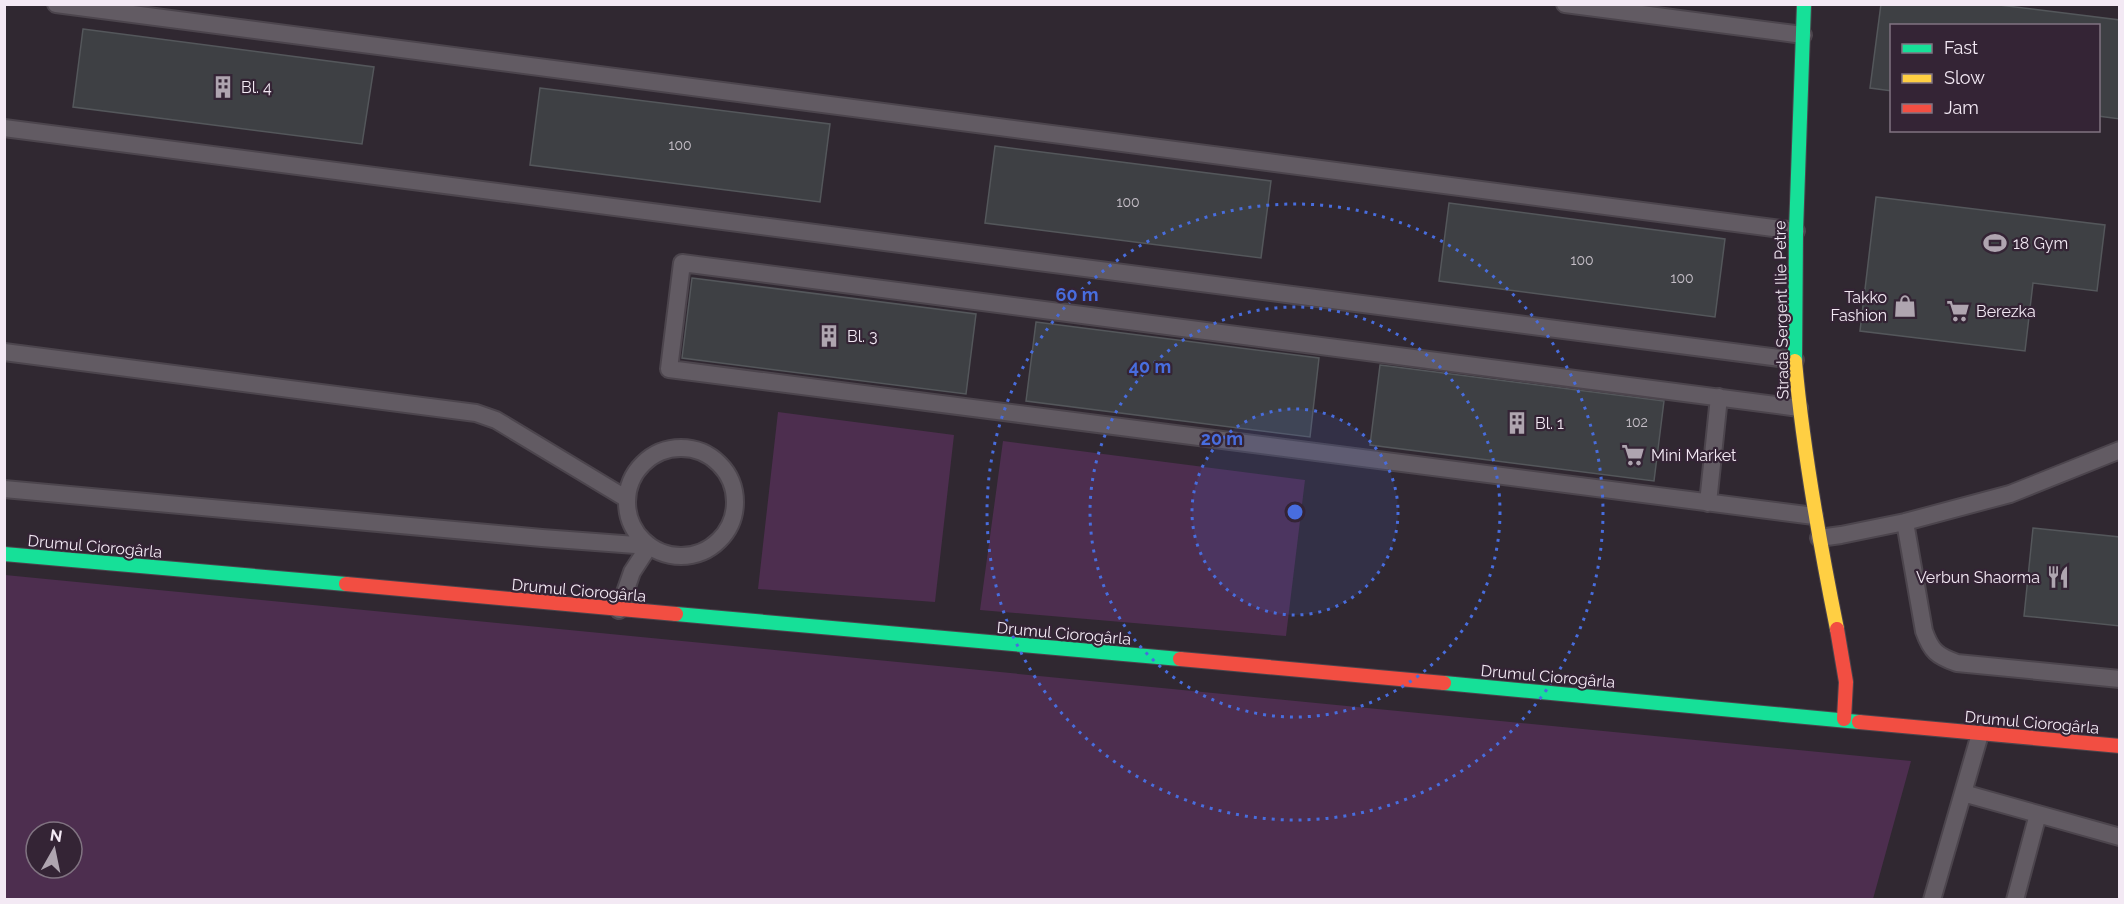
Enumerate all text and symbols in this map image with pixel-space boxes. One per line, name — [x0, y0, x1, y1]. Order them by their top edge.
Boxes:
legend — [1890, 24, 2100, 132]
text: Fast — [1944, 37, 1978, 58]
text: Slow — [1944, 67, 1985, 88]
building icon: Bl. 4 — [210, 74, 236, 100]
place label: Bl. 4 — [241, 78, 272, 97]
text: Jam — [1944, 97, 1979, 118]
house number: 100 — [668, 137, 692, 153]
house number: 100 — [1116, 194, 1140, 210]
street label: Strada Sergent Ilie Petre — [1770, 220, 1793, 400]
sports icon: 18 Gym — [1982, 230, 2008, 256]
place label: 18 Gym — [2013, 234, 2068, 253]
house number: 100 — [1570, 252, 1594, 268]
house number: 100 — [1670, 270, 1694, 286]
text: 60 m — [1055, 284, 1099, 305]
place label: Takko Fashion — [1831, 288, 1887, 325]
shop icon: Takko Fashion — [1892, 293, 1918, 319]
supermarket icon: Berezka — [1945, 298, 1971, 324]
place label: Berezka — [1976, 302, 2036, 321]
building icon: Bl. 3 — [816, 323, 842, 349]
place label: Bl. 3 — [847, 327, 878, 346]
text: 40 m — [1129, 356, 1171, 377]
building icon: Bl. 1 — [1504, 410, 1530, 436]
place label: Bl. 1 — [1535, 414, 1564, 433]
house number: 102 — [1626, 414, 1648, 430]
text: 20 m — [1201, 428, 1243, 449]
supermarket icon: Mini Market — [1620, 442, 1646, 468]
place label: Mini Market — [1651, 446, 1737, 465]
centre of rings — [1285, 502, 1305, 522]
street label: Drumul Ciorogârla — [27, 531, 163, 562]
restaurant icon: Verbun Shaorma — [2045, 564, 2071, 590]
place label: Verbun Shaorma — [1916, 568, 2040, 587]
street label: Drumul Ciorogârla — [511, 575, 647, 606]
street label: Drumul Ciorogârla — [996, 618, 1132, 649]
street label: Drumul Ciorogârla — [1480, 661, 1616, 692]
street label: Drumul Ciorogârla — [1964, 707, 2100, 738]
north arrow — [24, 820, 84, 880]
text: N — [49, 825, 64, 846]

